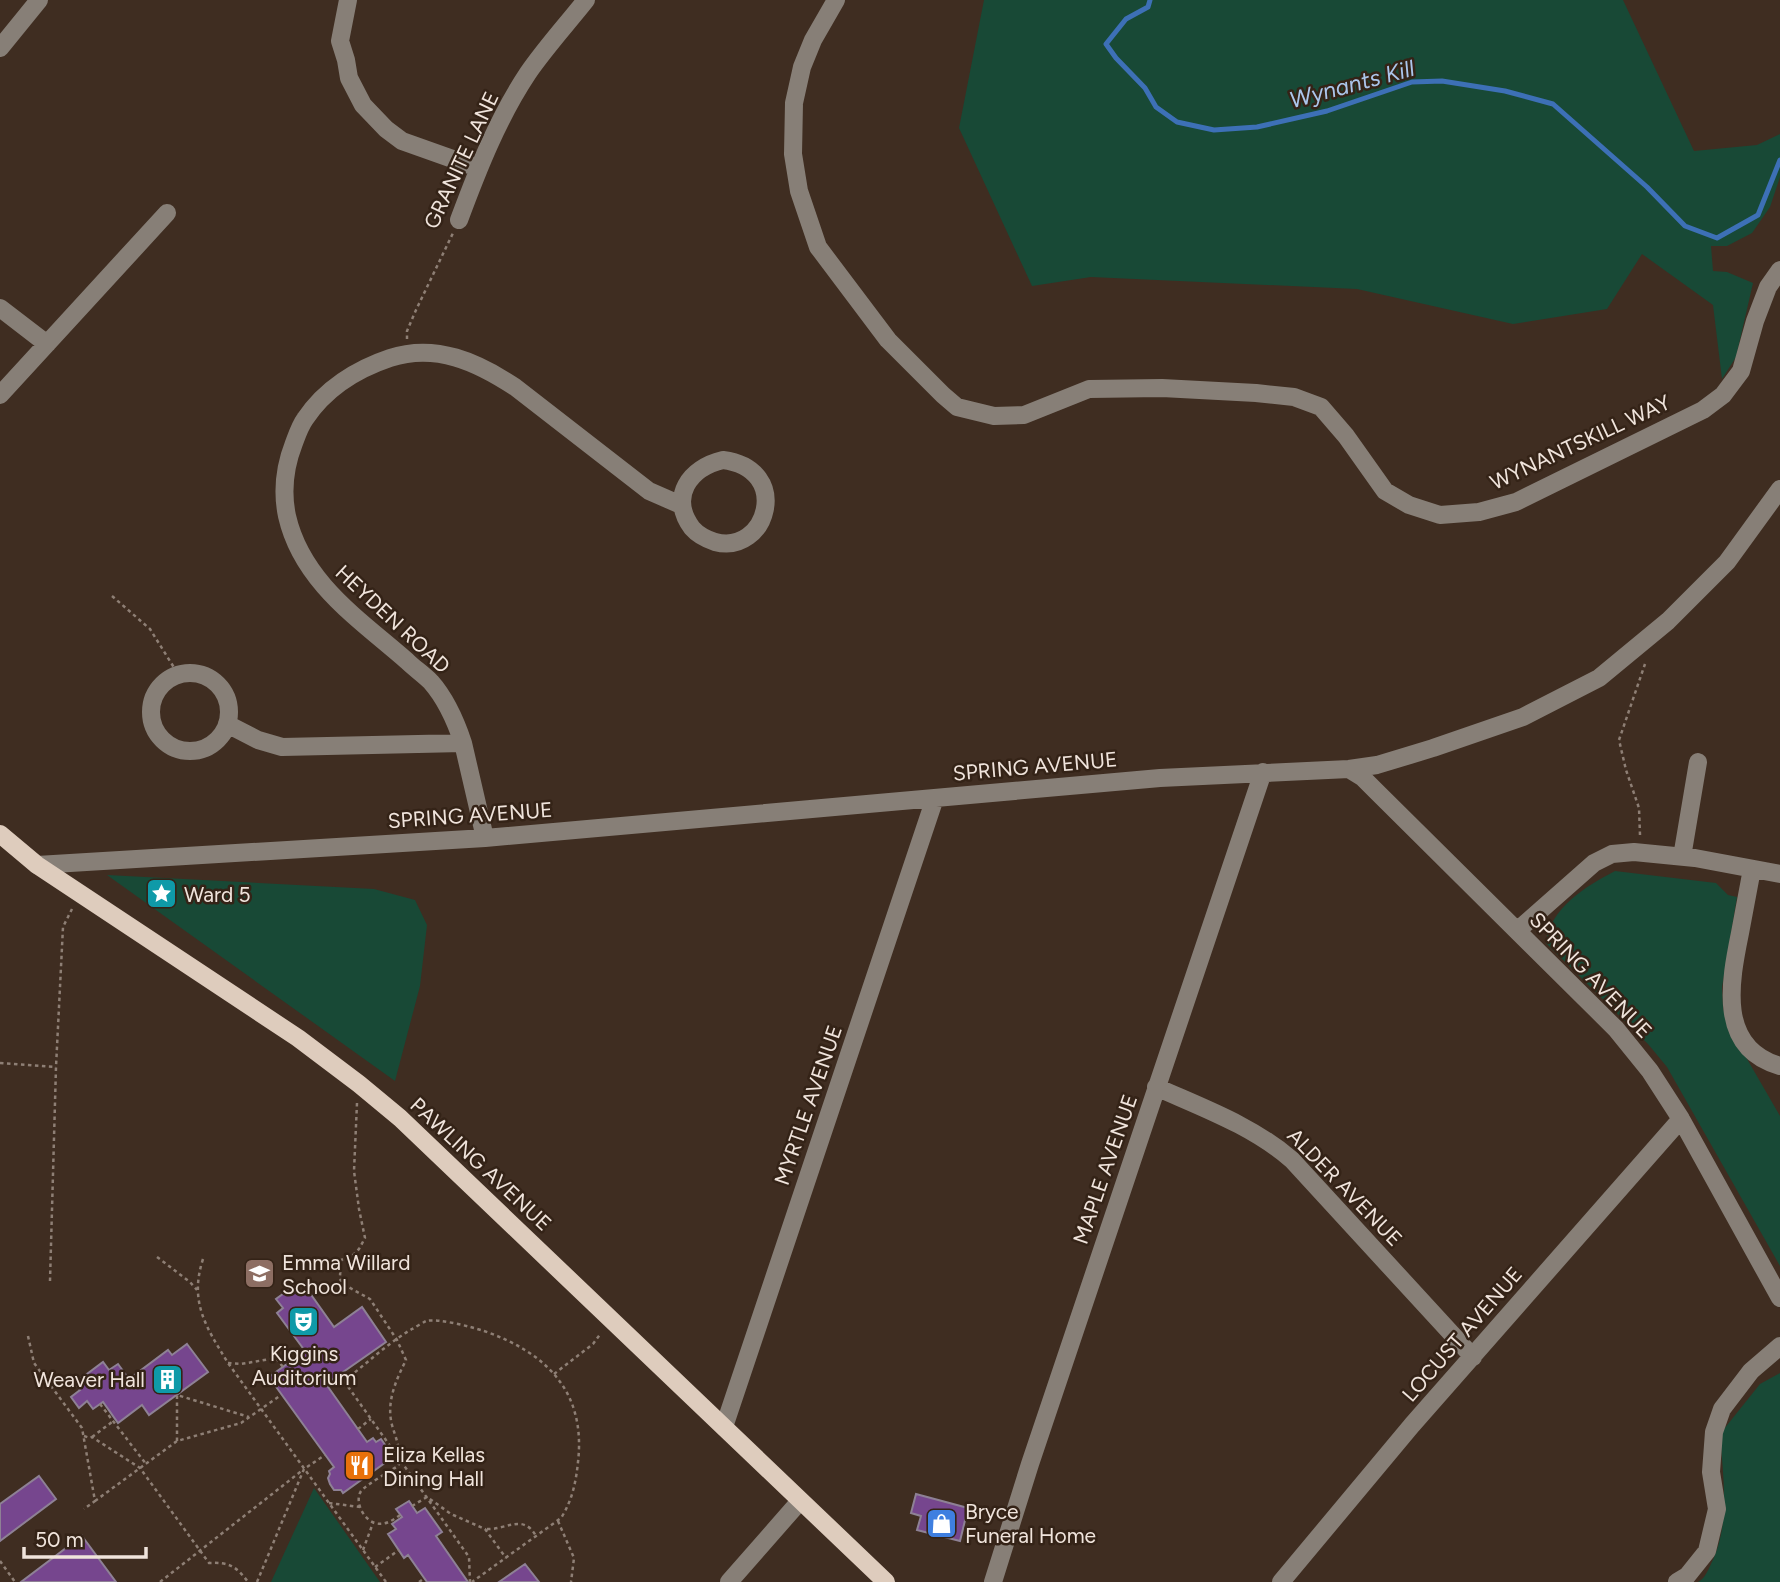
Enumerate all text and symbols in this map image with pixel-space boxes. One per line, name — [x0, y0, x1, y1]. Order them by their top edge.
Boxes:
water label: Wynants Kill — [1286, 54, 1418, 114]
street label: GRANITE LANE — [418, 87, 504, 233]
street label: WYNANTSKILL WAY — [1486, 389, 1674, 495]
street label: HEYDEN ROAD — [331, 560, 455, 678]
street label: SPRING AVENUE — [952, 746, 1118, 786]
street label: SPRING AVENUE — [387, 797, 553, 833]
place icon: Ward 5 — [144, 877, 178, 911]
place label: Ward 5 — [184, 882, 251, 907]
street label: SPRING AVENUE — [1525, 907, 1657, 1043]
street label: MYRTLE AVENUE — [769, 1022, 847, 1188]
street label: MAPLE AVENUE — [1068, 1091, 1142, 1247]
street label: PAWLING AVENUE — [405, 1092, 557, 1236]
street label: ALDER AVENUE — [1282, 1123, 1408, 1251]
place label: Emma Willard School — [282, 1250, 410, 1299]
school or university icon: Emma Willard School — [242, 1257, 276, 1291]
street label: LOCUST AVENUE — [1397, 1262, 1527, 1406]
theatre icon: Kiggins Auditorium — [287, 1304, 321, 1338]
place label: Kiggins Auditorium — [252, 1341, 356, 1390]
building icon: Weaver Hall — [151, 1362, 185, 1396]
place label: Weaver Hall — [34, 1367, 145, 1392]
place label: Eliza Kellas Dining Hall — [383, 1442, 485, 1491]
restaurant icon: Eliza Kellas Dining Hall — [343, 1449, 377, 1483]
place label: Bryce Funeral Home — [965, 1499, 1096, 1548]
shop icon: Bryce Funeral Home — [925, 1506, 959, 1540]
scale bar — [24, 1516, 147, 1560]
text: 50 m — [35, 1527, 84, 1552]

